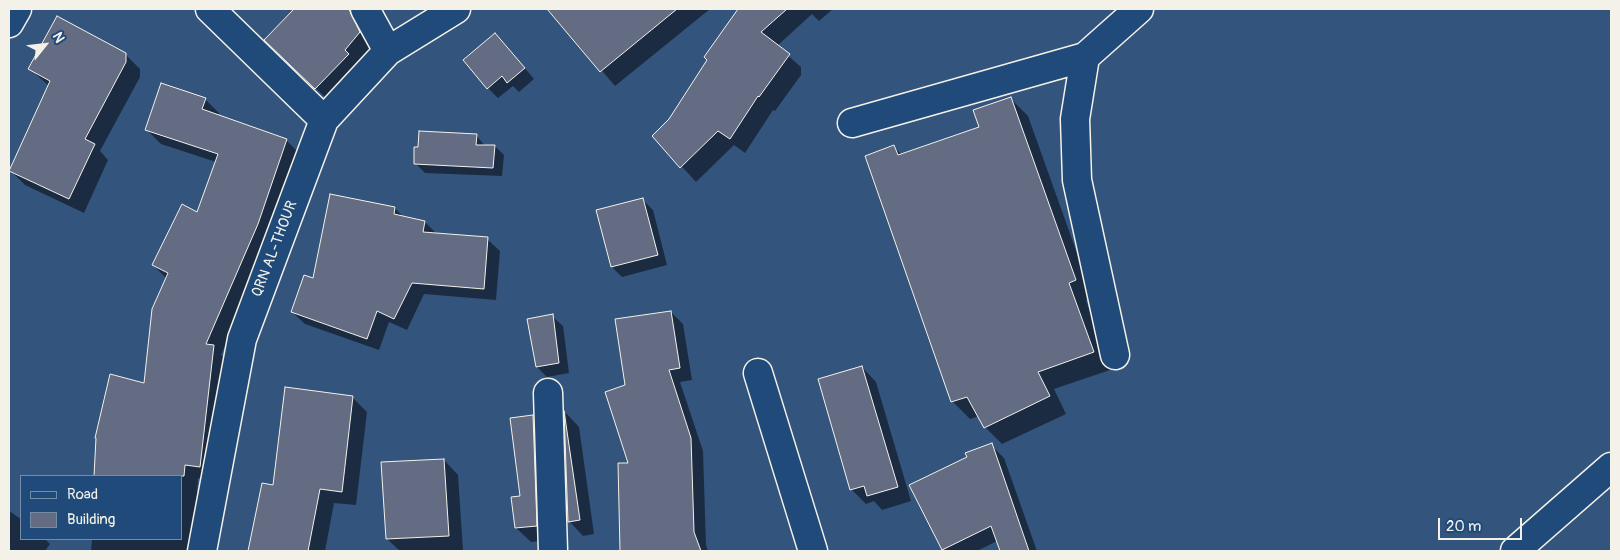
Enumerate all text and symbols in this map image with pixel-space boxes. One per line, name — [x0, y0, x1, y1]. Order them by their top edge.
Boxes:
north arrow — [20, 20, 70, 70]
text: N — [49, 29, 68, 46]
street label: QRN AL-THOUR — [248, 198, 302, 300]
legend — [20, 475, 182, 540]
text: Road — [67, 485, 98, 504]
scale bar — [1440, 508, 1524, 540]
text: Building — [67, 510, 115, 529]
text: 20 m — [1446, 517, 1481, 536]

